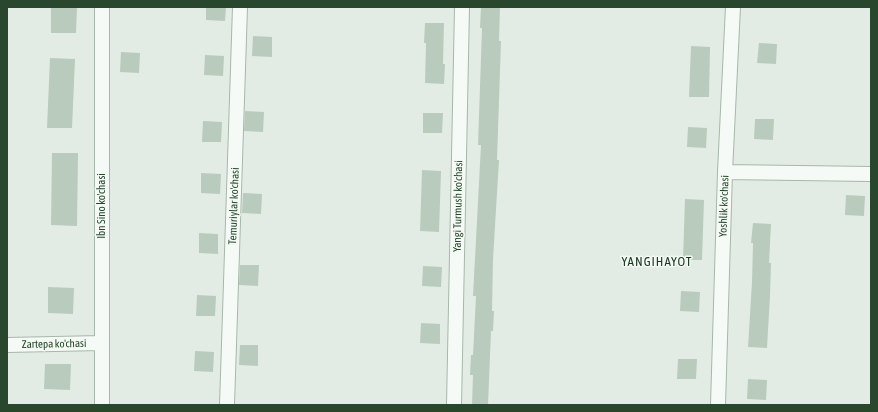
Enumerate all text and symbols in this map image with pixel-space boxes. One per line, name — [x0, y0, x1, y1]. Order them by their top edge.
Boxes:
street label: Yangi Turmush ko'chasi — [451, 160, 465, 252]
street label: Temuriylar ko'chasi — [226, 167, 242, 245]
street label: Ibn Sino ko'chasi — [95, 173, 109, 239]
street label: Yoshlik ko'chasi — [716, 175, 732, 237]
district label: YANGIHAYOT — [621, 254, 693, 270]
street label: Zartepa ko'chasi — [22, 337, 86, 351]

